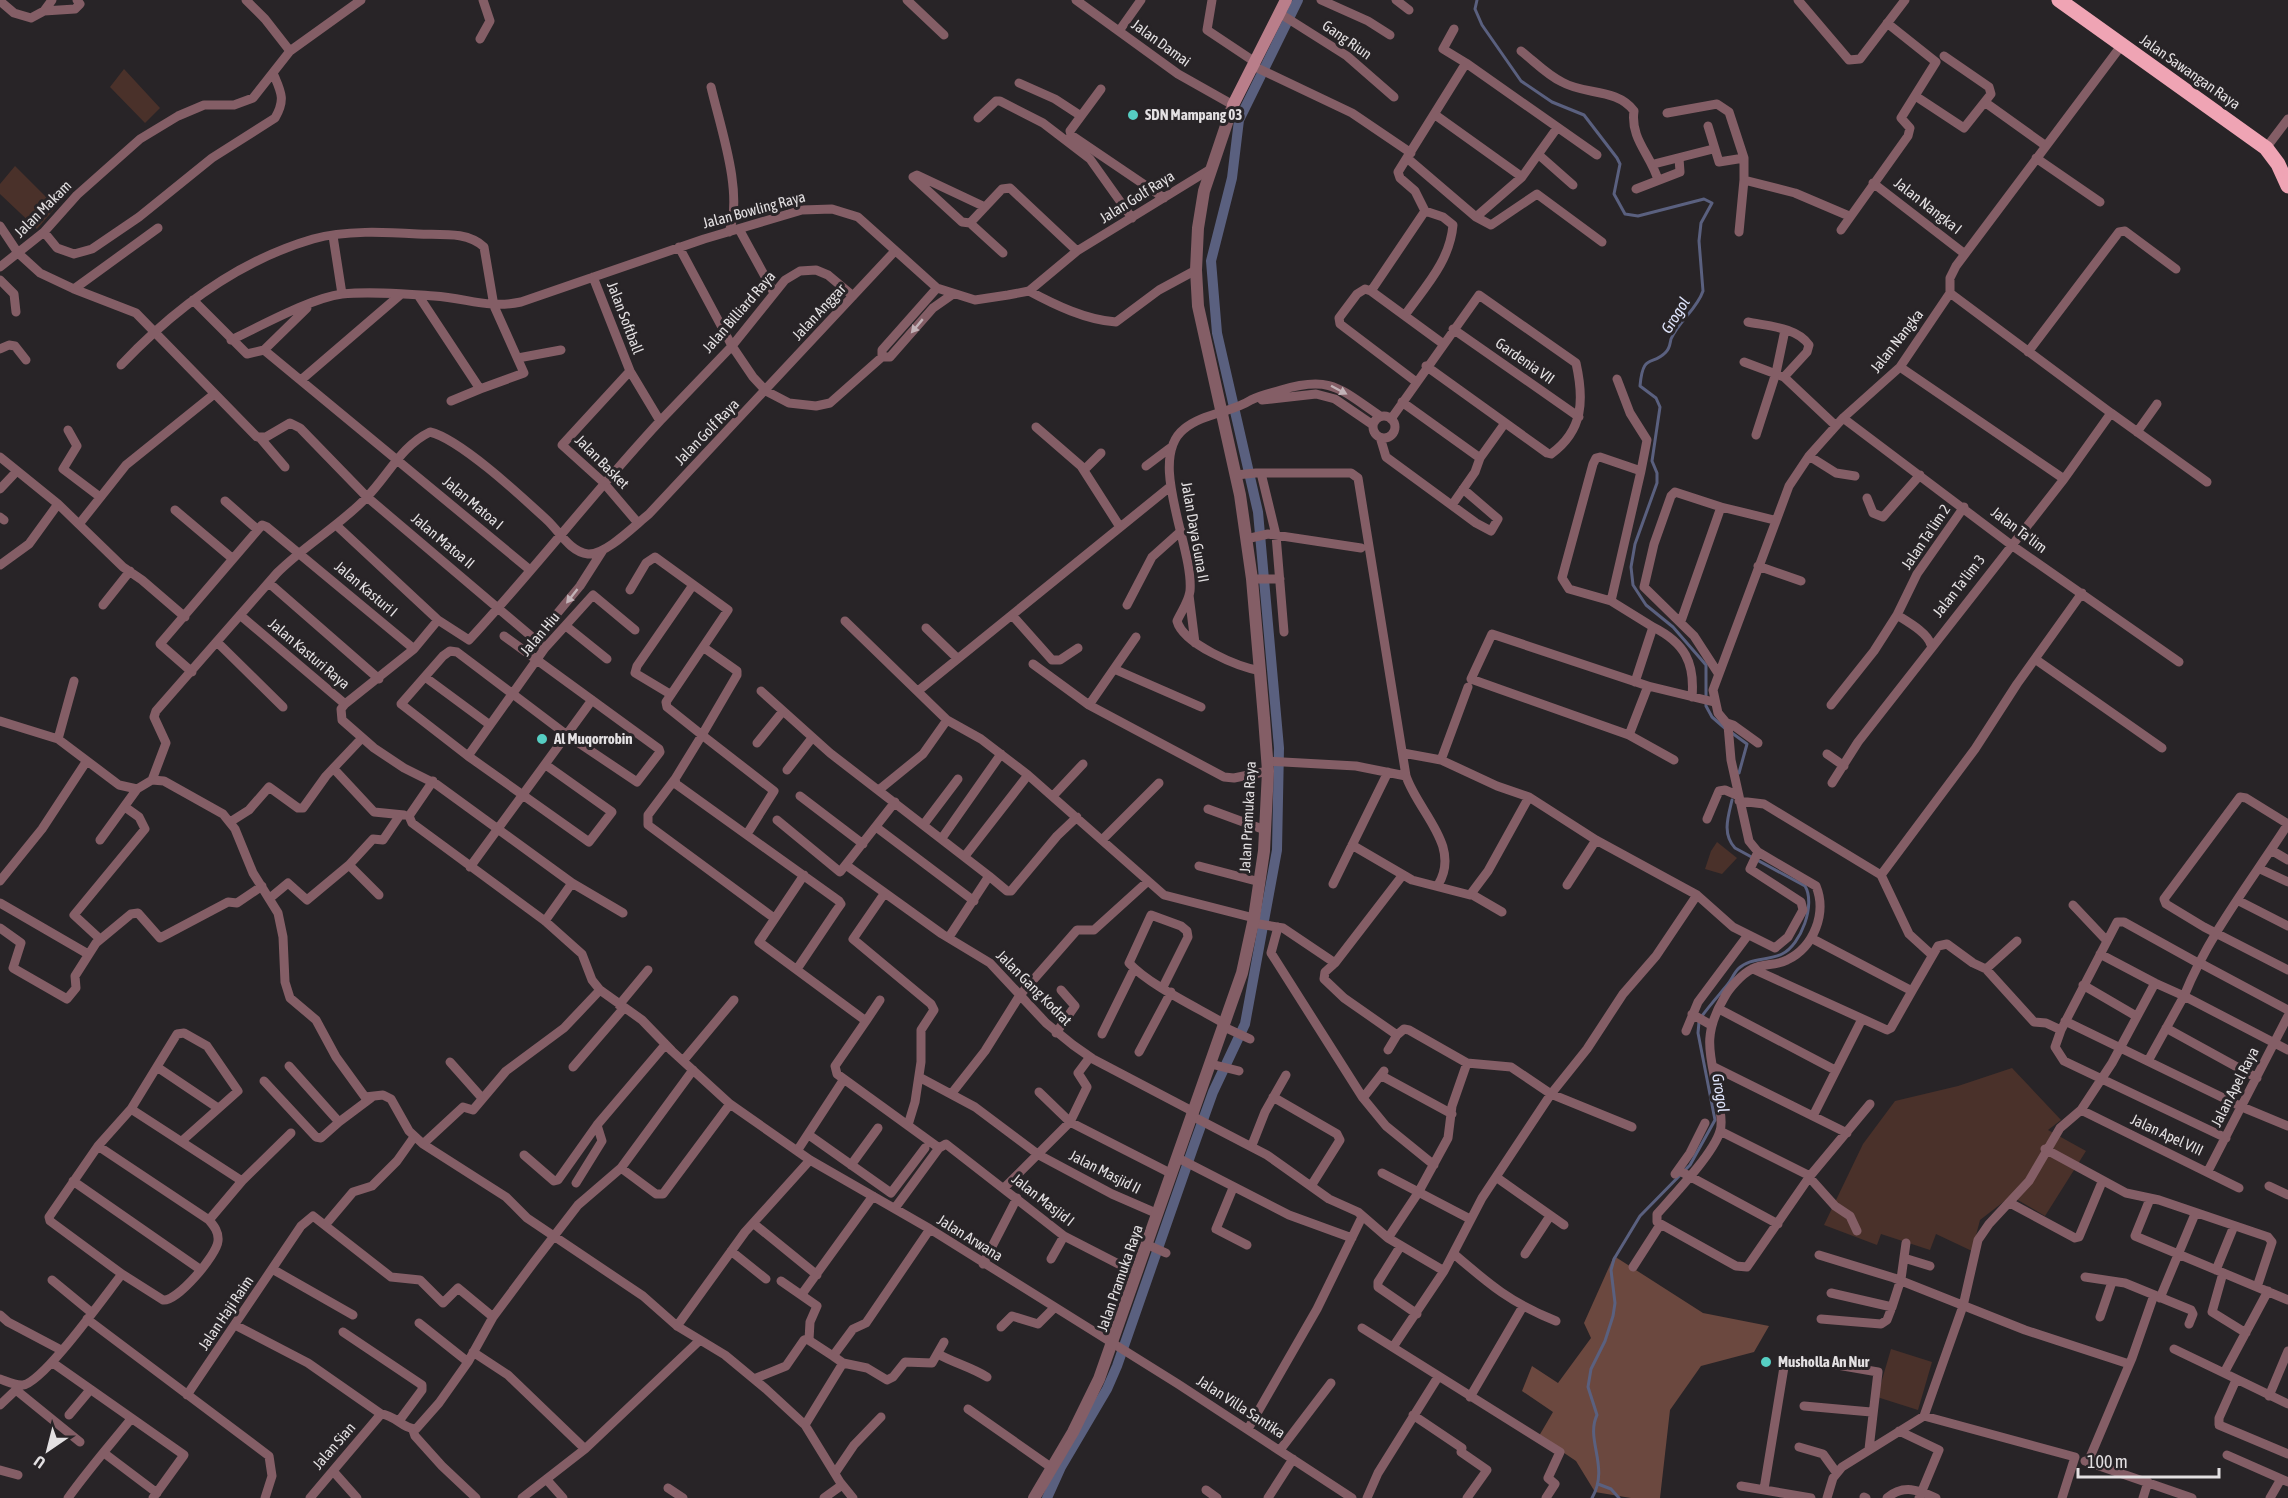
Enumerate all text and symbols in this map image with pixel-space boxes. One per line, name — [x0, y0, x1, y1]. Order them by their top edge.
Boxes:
street label: Jalan Damai — [1129, 16, 1194, 70]
street label: Gang Riun — [1319, 17, 1375, 63]
street label: Jalan Sawangan Raya — [2137, 31, 2244, 112]
place label: SDN Mampang 03 — [1145, 106, 1242, 123]
marker: SDN Mampang 03 — [1126, 108, 1140, 122]
street label: Jalan Golf Raya — [1096, 167, 1177, 226]
street label: Jalan Nangka I — [1891, 174, 1965, 237]
street label: Jalan Makam — [11, 177, 75, 241]
street label: Jalan Bowling Raya — [701, 188, 807, 231]
street label: Jalan Billiard Raya — [699, 268, 779, 356]
street label: Jalan Softball — [604, 279, 647, 356]
street label: Jalan Anggar — [788, 280, 849, 343]
water label: Grogol — [1657, 294, 1694, 337]
street label: Jalan Nangka — [1867, 306, 1926, 376]
one-way arrow — [911, 318, 924, 333]
street label: Gardenia VII — [1493, 334, 1558, 387]
one-way arrow — [1331, 385, 1348, 395]
street label: Jalan Golf Raya — [671, 395, 742, 468]
street label: Jalan Basket — [572, 431, 633, 492]
street label: Jalan Matoa I — [440, 473, 507, 533]
street label: Jalan Daya Guna II — [1178, 480, 1213, 583]
street label: Jalan Ta'lim 2 — [1898, 501, 1953, 572]
street label: Jalan Ta'lim — [1988, 503, 2050, 556]
street label: Jalan Matoa II — [408, 509, 478, 572]
street label: Jalan Ta'lim 3 — [1929, 551, 1988, 620]
street label: Jalan Kasturi I — [331, 557, 401, 620]
one-way arrow — [566, 589, 578, 604]
street label: Jalan Hiu — [517, 609, 563, 659]
street label: Jalan Kasturi Raya — [265, 615, 353, 692]
place label: Al Muqorrobin — [553, 730, 633, 747]
marker: Al Muqorrobin — [535, 732, 549, 746]
street label: Jalan Pramuka Raya — [1236, 761, 1259, 873]
street label: Jalan Gang Kodrat — [993, 946, 1076, 1029]
street label: Jalan Apel Raya — [2207, 1044, 2262, 1129]
water label: Grogol — [1708, 1072, 1733, 1114]
street label: Jalan Apel VIII — [2128, 1110, 2206, 1159]
street label: Jalan Masjid II — [1067, 1146, 1144, 1197]
street label: Jalan Masjid I — [1009, 1170, 1078, 1229]
street label: Jalan Arwana — [934, 1211, 1006, 1264]
street label: Jalan Pramuka Raya — [1093, 1222, 1146, 1333]
street label: Jalan Haji Raim — [195, 1273, 257, 1353]
place label: Musholla An Nur — [1778, 1353, 1870, 1370]
marker: Musholla An Nur — [1759, 1355, 1773, 1369]
street label: Jalan Villa Santika — [1194, 1372, 1289, 1441]
street label: Jalan Sian — [309, 1419, 358, 1472]
north arrow — [18, 1420, 78, 1480]
scale bar — [2078, 1441, 2219, 1479]
text: 100 m — [2087, 1451, 2128, 1472]
text: U — [30, 1452, 48, 1472]

